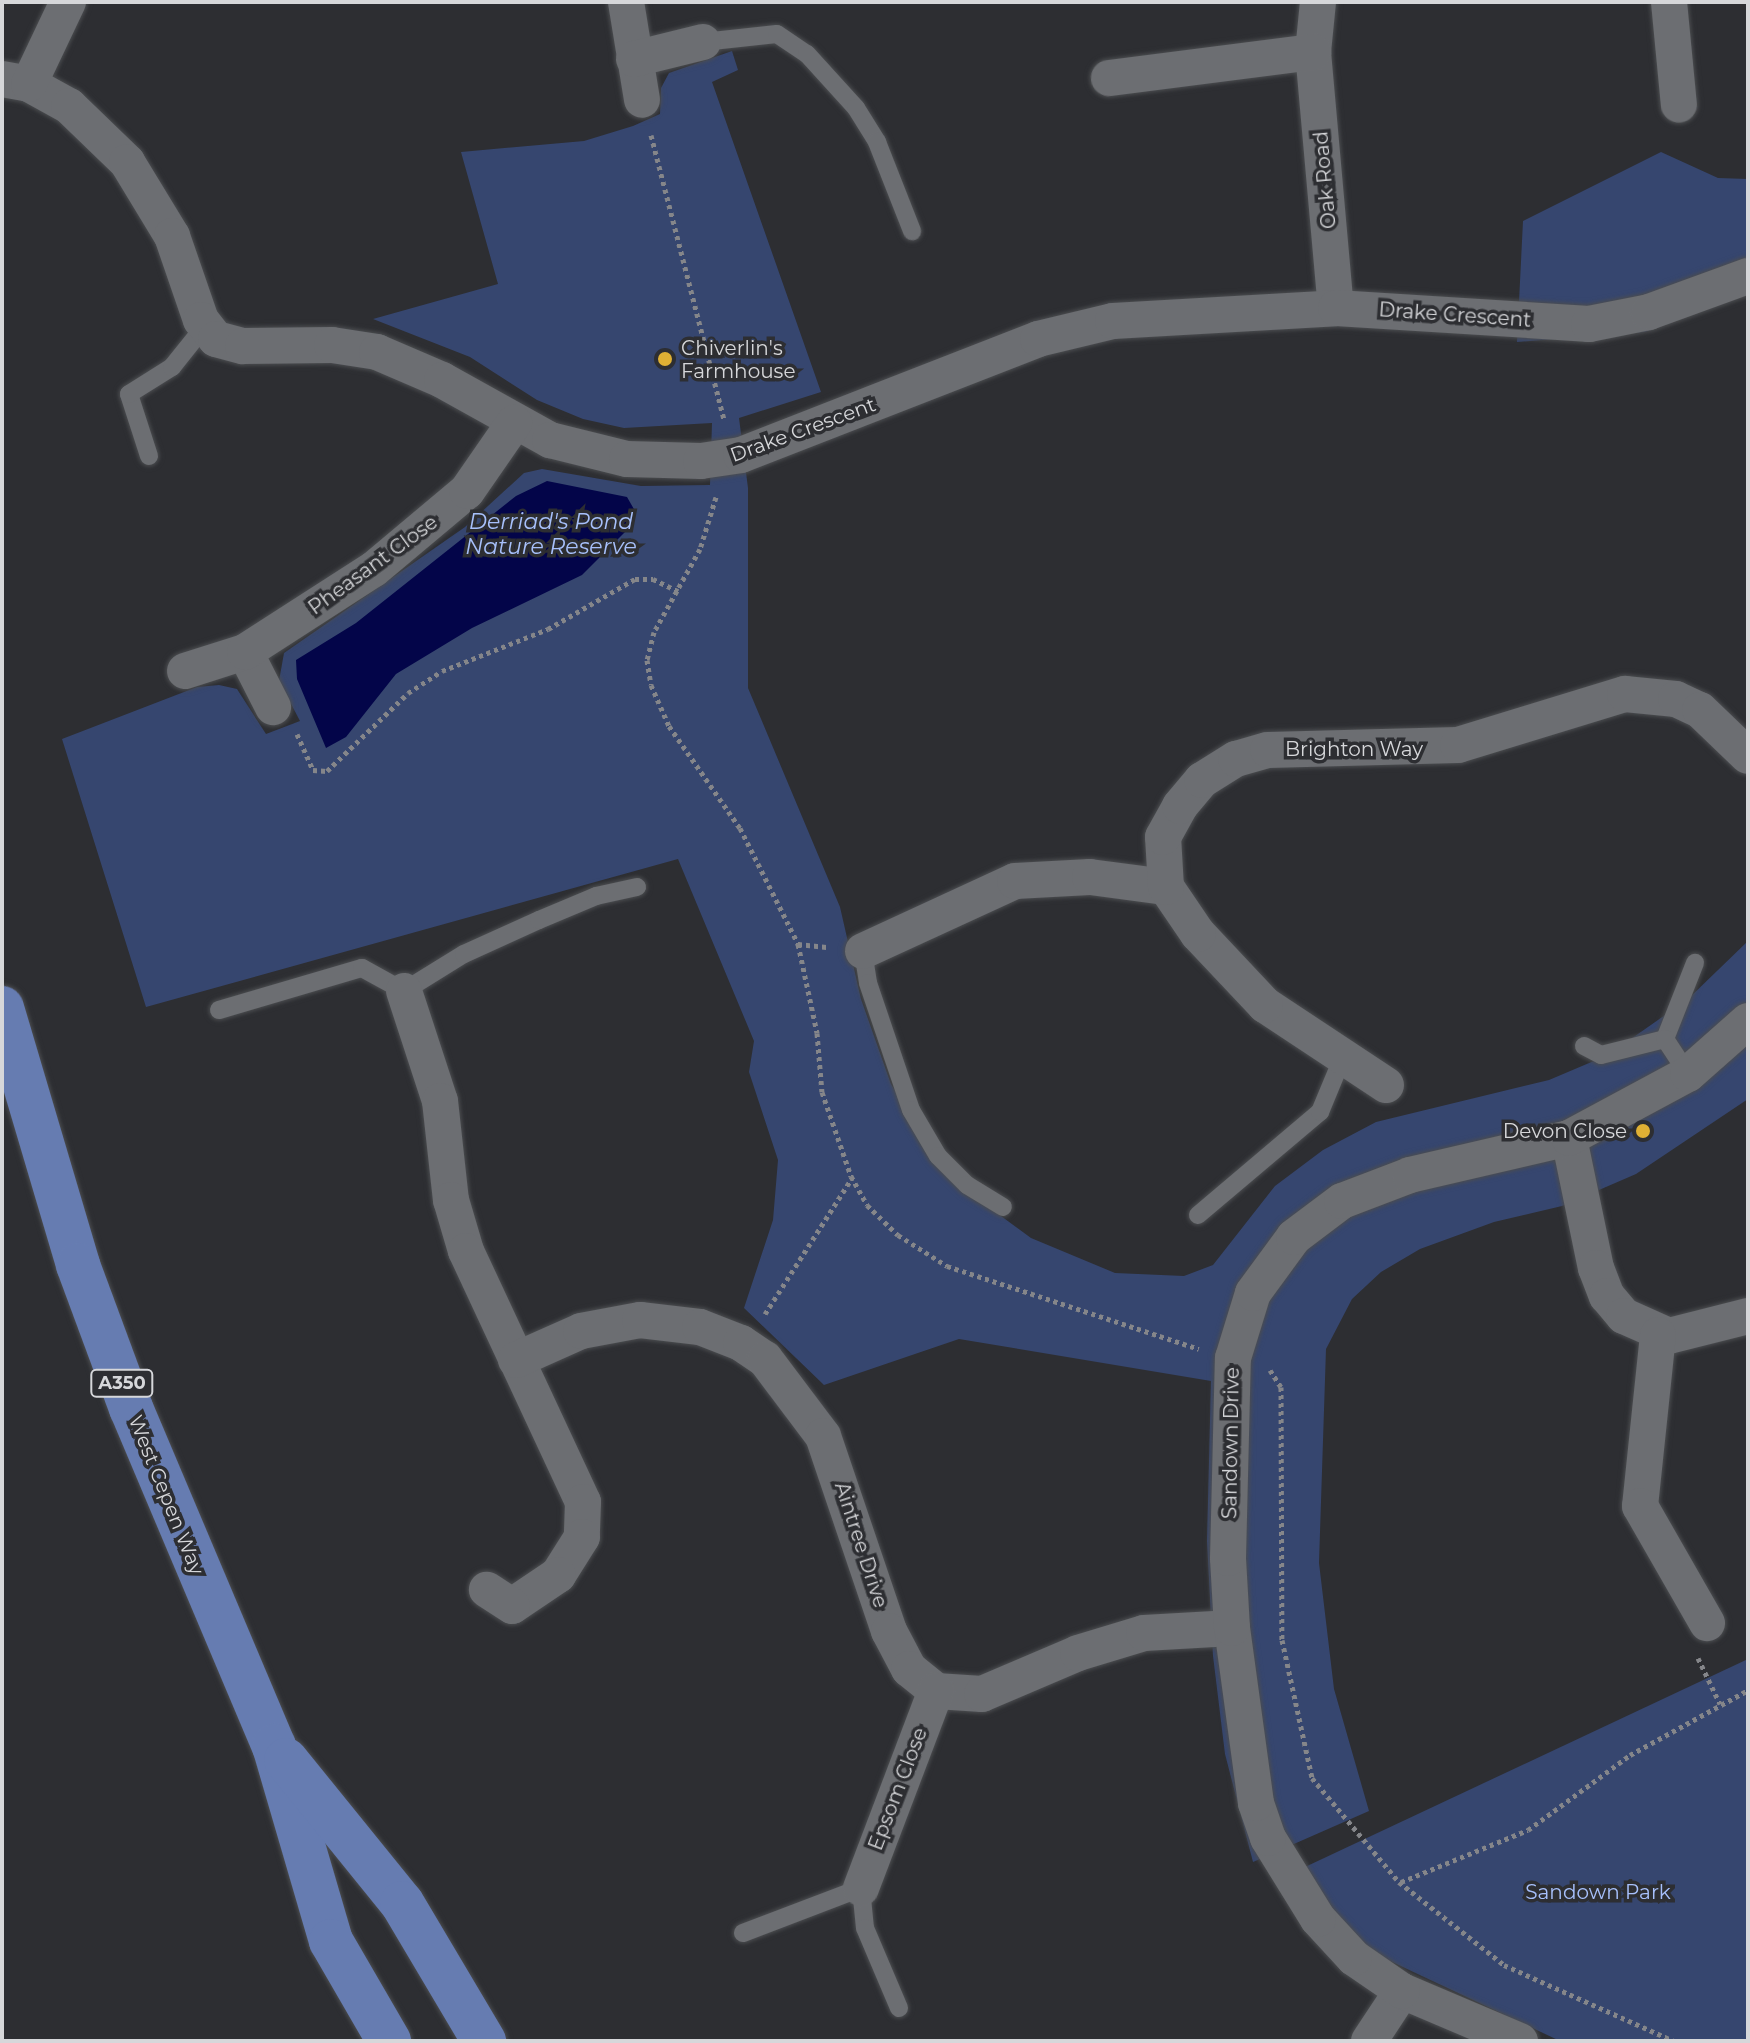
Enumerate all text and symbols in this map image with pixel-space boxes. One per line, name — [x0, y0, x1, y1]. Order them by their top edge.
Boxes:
street label: Oak Road — [1309, 130, 1341, 230]
street label: Drake Crescent — [1378, 298, 1532, 332]
place label: Chiverlin's Farmhouse — [681, 336, 795, 383]
marker: Chiverlin's Farmhouse — [656, 350, 674, 368]
street label: Drake Crescent — [727, 393, 879, 467]
water label: Derriad's Pond Nature Reserve — [465, 508, 637, 560]
street label: Pheasant Close — [304, 510, 442, 620]
street label: Brighton Way — [1285, 737, 1423, 761]
place label: Devon Close — [1503, 1119, 1627, 1143]
marker: Devon Close — [1634, 1122, 1652, 1140]
street label: Sandown Drive — [1218, 1367, 1244, 1519]
road number: A350 — [90, 1369, 154, 1397]
street label: West Cepen Way — [123, 1412, 209, 1578]
street label: Aintree Drive — [829, 1479, 893, 1611]
street label: Epsom Close — [864, 1724, 932, 1854]
park label: Sandown Park — [1525, 1880, 1671, 1904]

